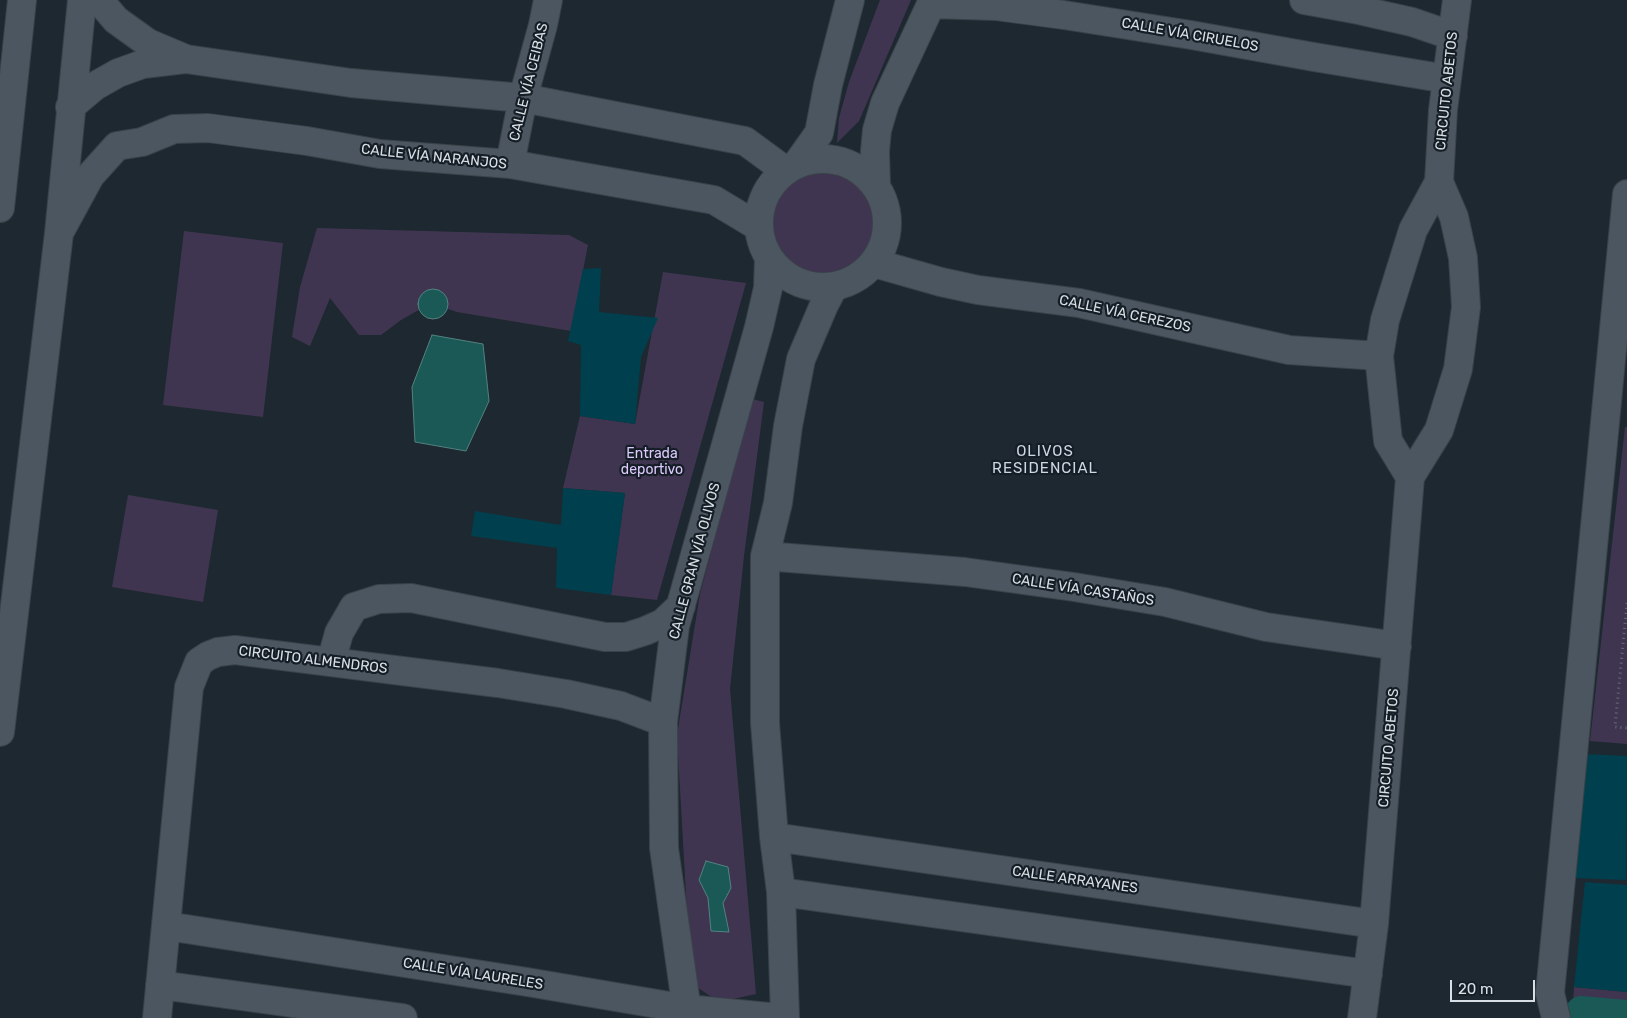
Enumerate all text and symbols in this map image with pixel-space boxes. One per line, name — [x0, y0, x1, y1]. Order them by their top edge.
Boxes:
street label: CALLE VÍA CIRUELOS — [1120, 15, 1260, 55]
street label: CALLE VÍA CEIBAS — [506, 21, 552, 143]
street label: CIRCUITO ABETOS — [1432, 31, 1462, 151]
street label: CALLE VÍA NARANJOS — [360, 141, 508, 173]
street label: CALLE VÍA CEREZOS — [1058, 292, 1192, 336]
district label: OLIVOS RESIDENCIAL — [991, 443, 1099, 478]
park label: Entrada deportivo — [621, 446, 683, 478]
street label: CALLE GRAN VÍA OLIVOS — [666, 481, 724, 641]
street label: CALLE VÍA CASTAÑOS — [1011, 570, 1155, 610]
street label: CIRCUITO ALMENDROS — [238, 643, 388, 677]
street label: CIRCUITO ABETOS — [1375, 688, 1403, 808]
street label: CALLE ARRAYANES — [1011, 863, 1139, 897]
street label: CALLE VÍA LAURELES — [402, 955, 544, 993]
scale bar — [1452, 970, 1537, 1002]
text: 20 m — [1458, 980, 1493, 998]

